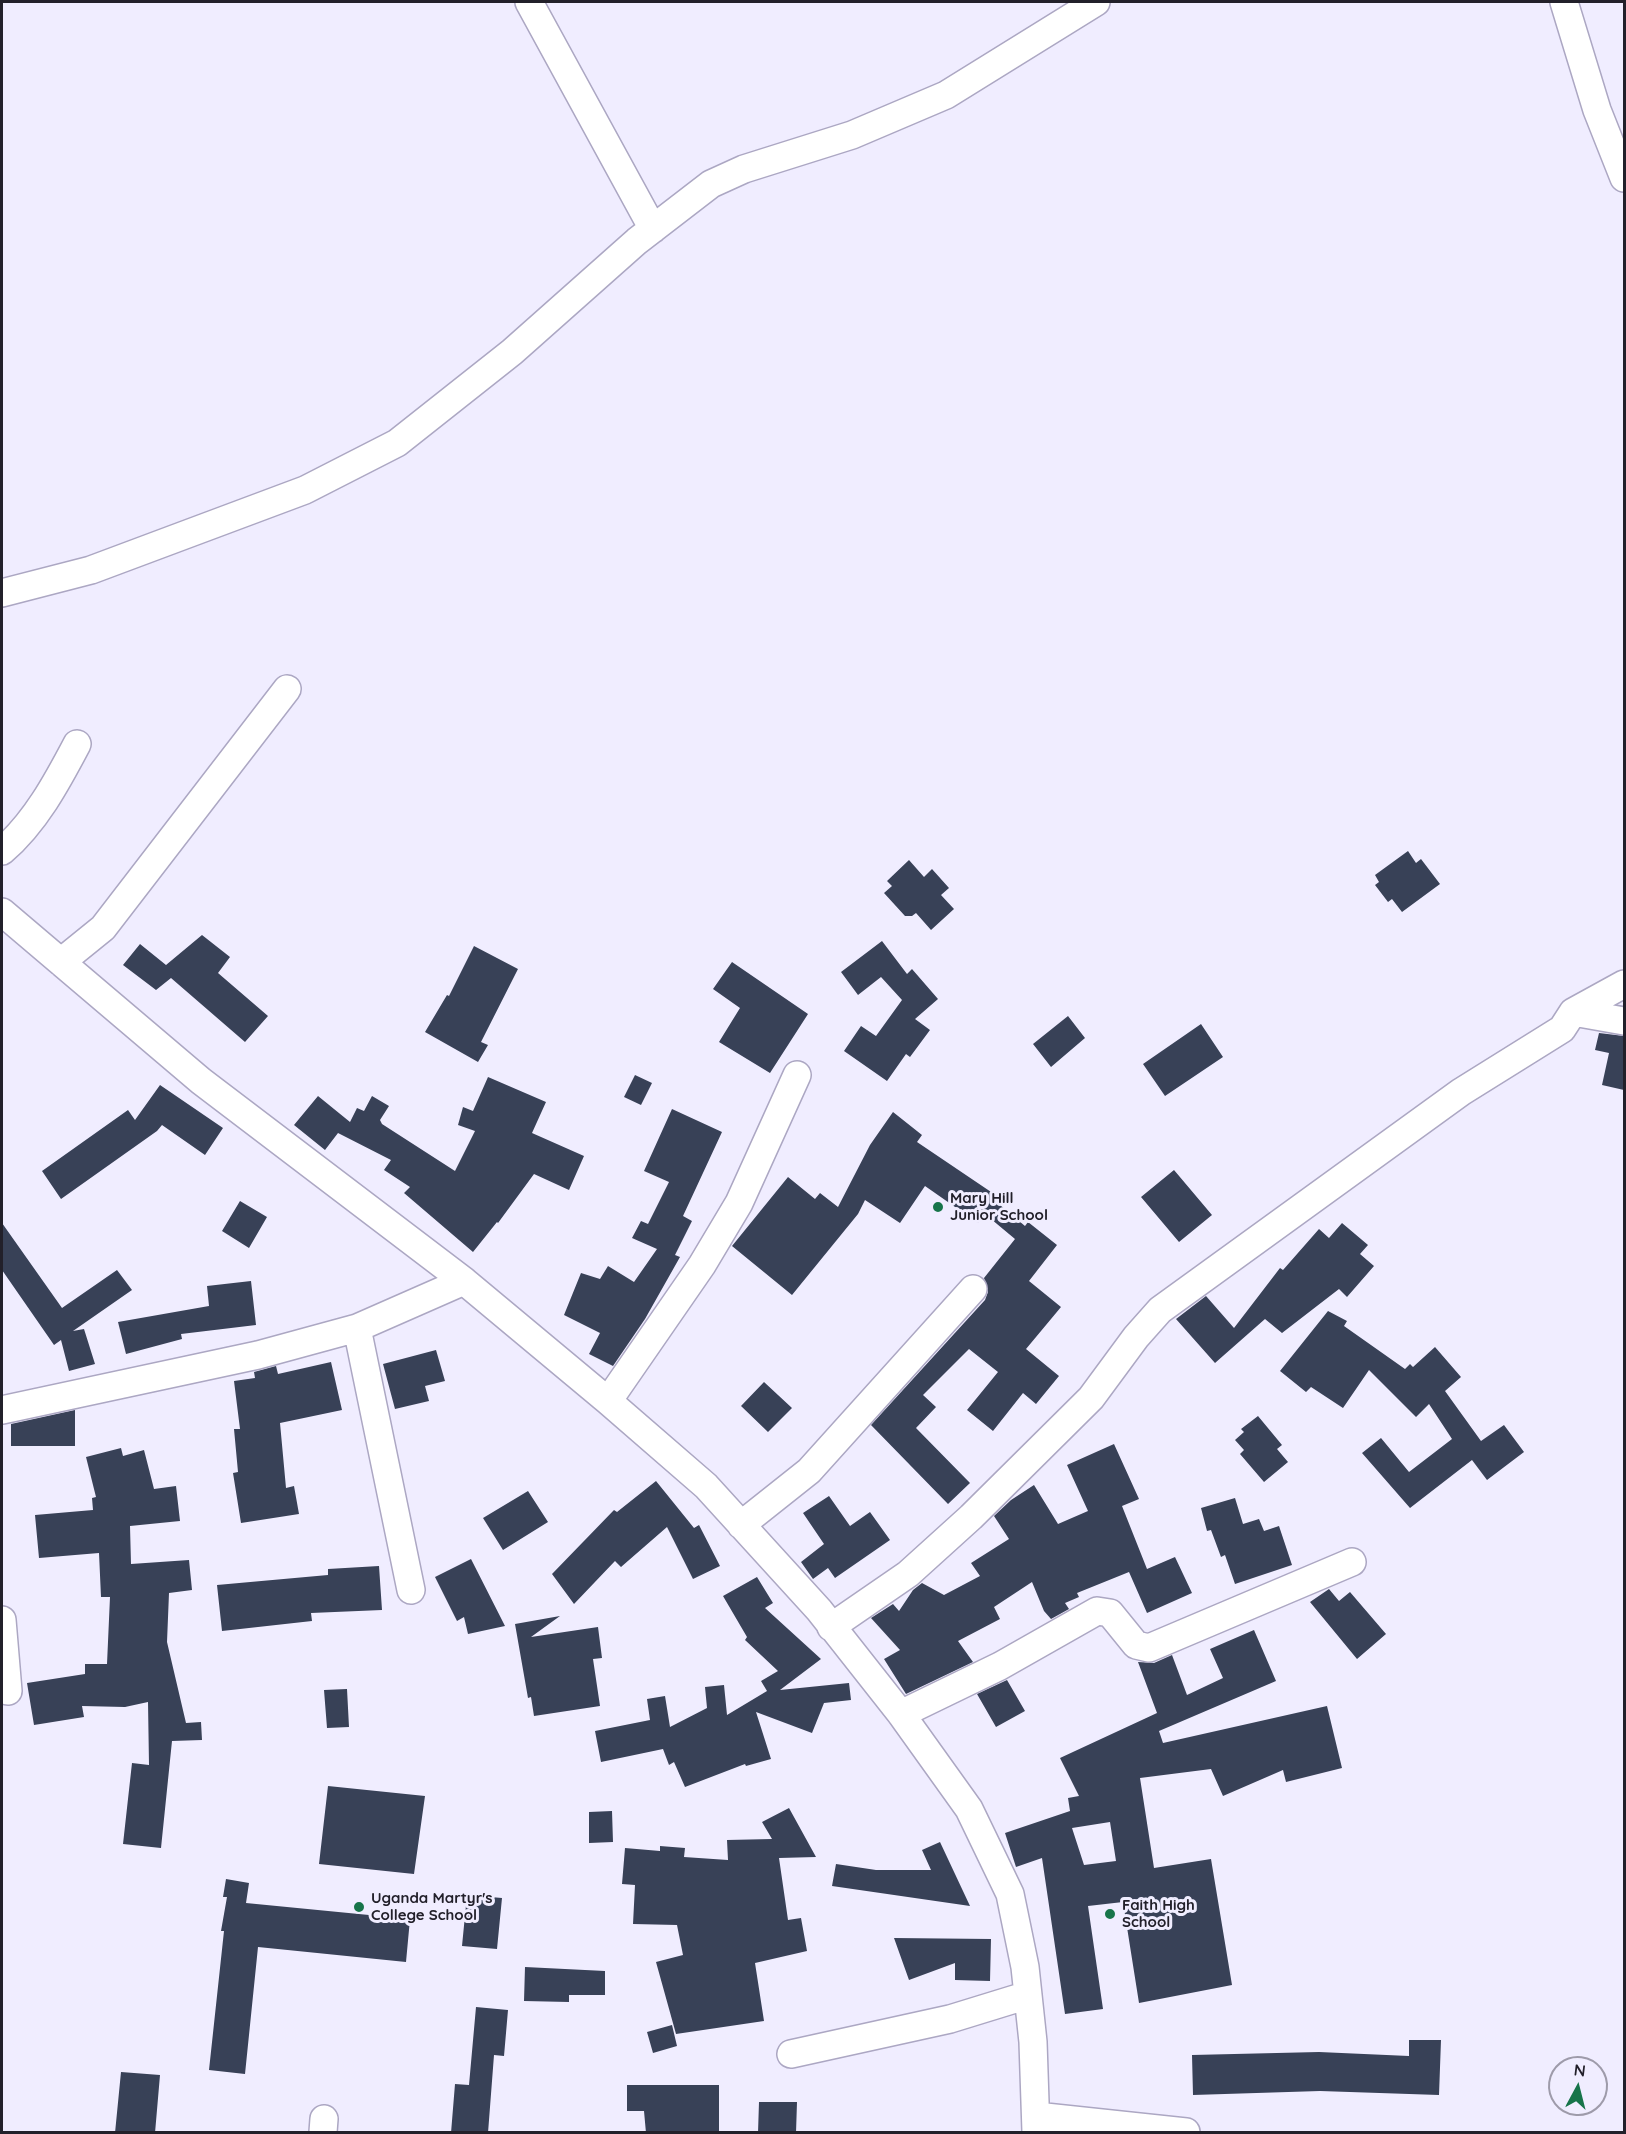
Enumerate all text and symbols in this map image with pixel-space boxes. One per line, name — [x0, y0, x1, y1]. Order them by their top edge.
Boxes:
place label: Mary Hill Junior School — [950, 1189, 1048, 1224]
marker: Mary Hill Junior School — [931, 1200, 945, 1214]
place label: Uganda Martyr's College School — [371, 1889, 493, 1924]
place label: Faith High School — [1122, 1896, 1195, 1931]
marker: Uganda Martyr's College School — [352, 1900, 366, 1914]
marker: Faith High School — [1103, 1907, 1117, 1921]
north arrow — [1548, 2056, 1608, 2116]
text: N — [1573, 2059, 1587, 2081]

